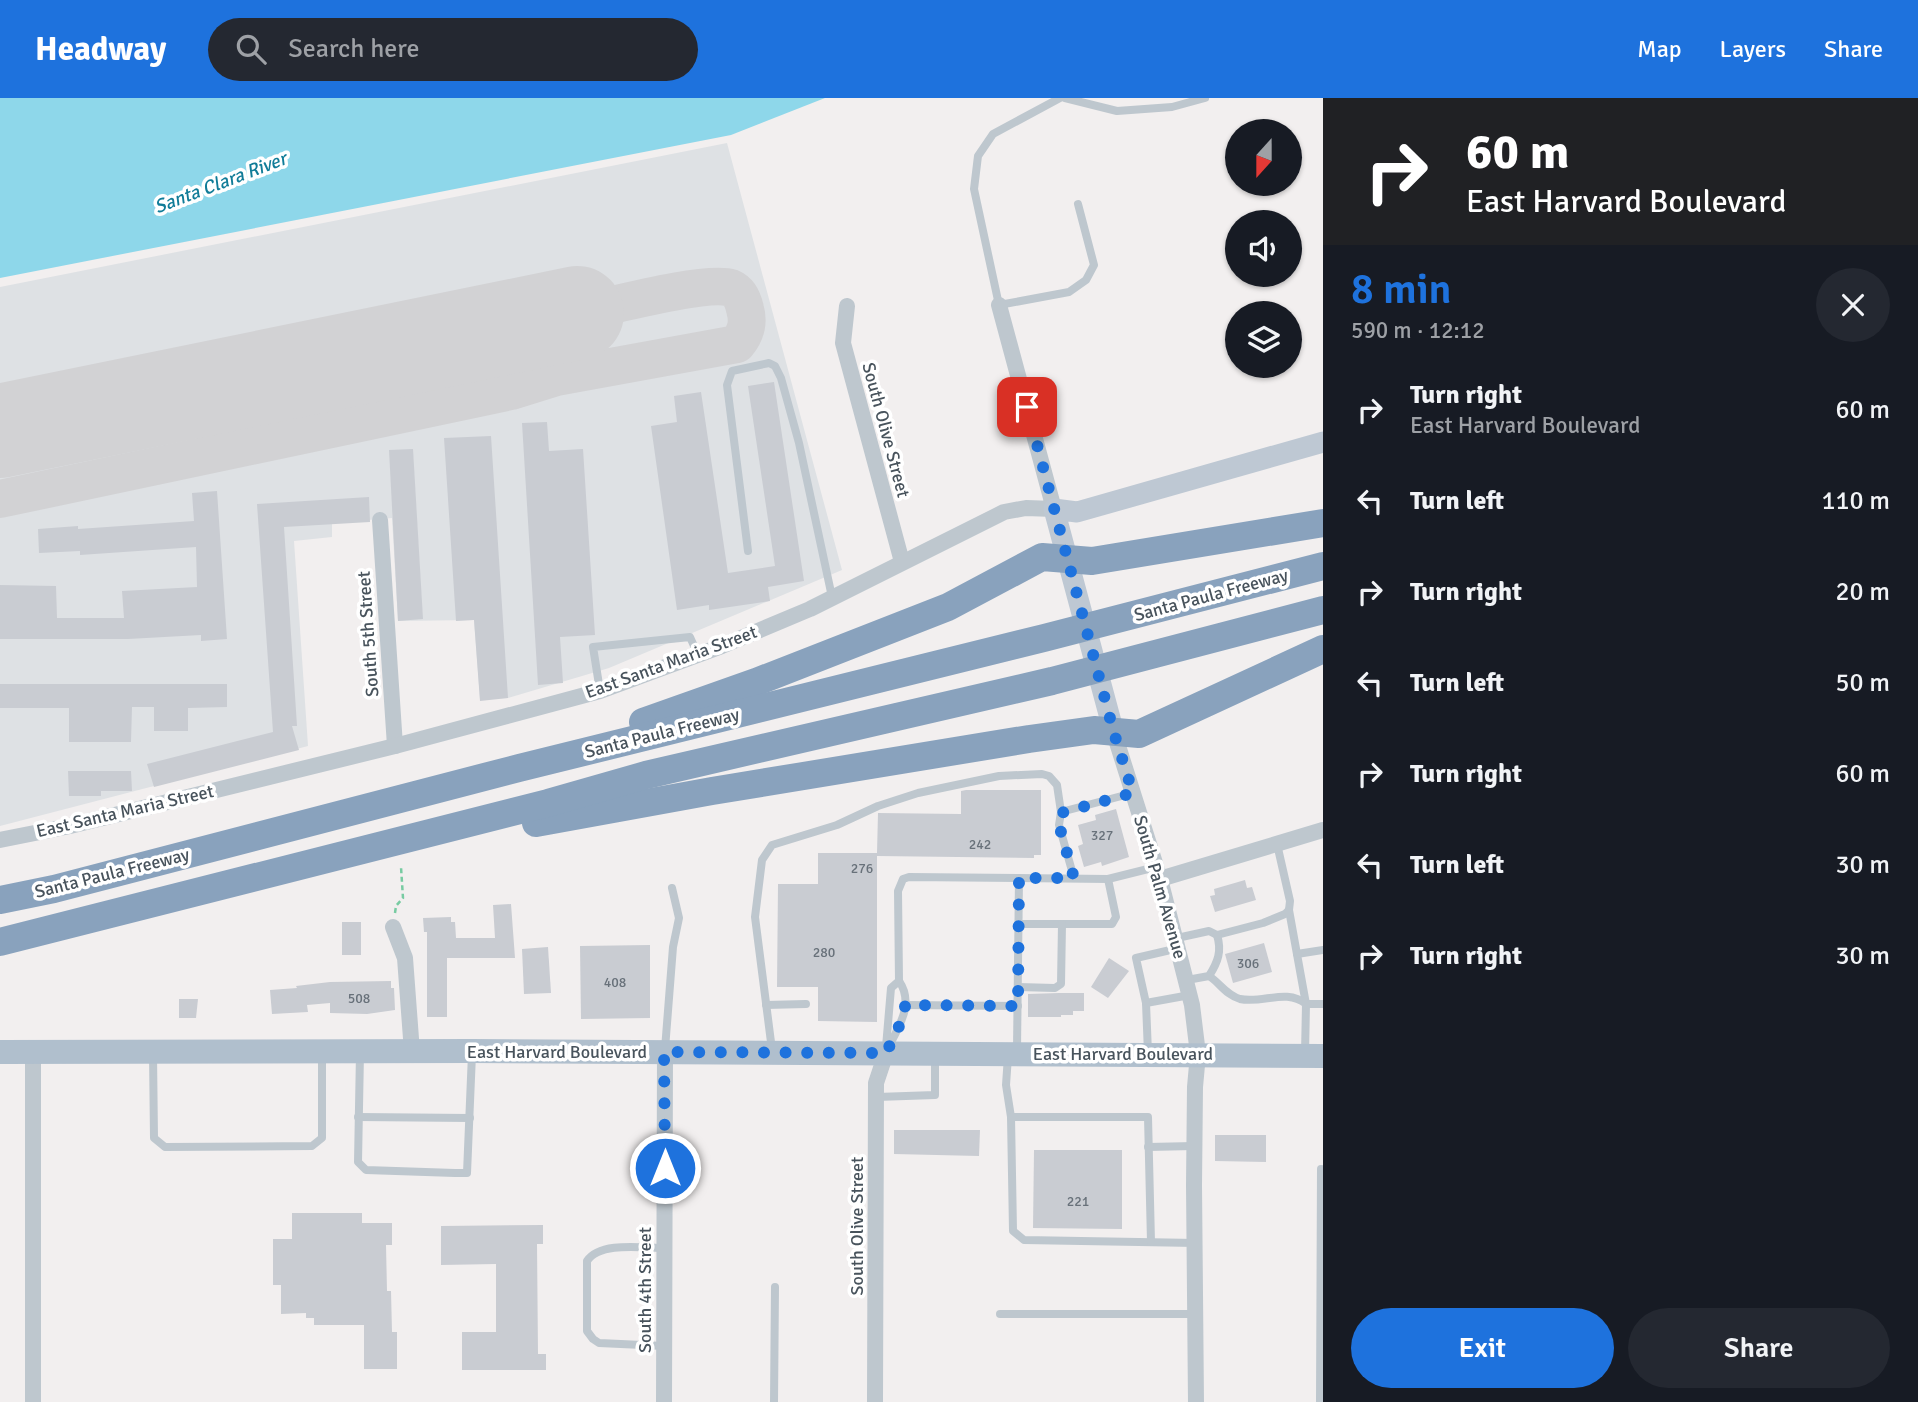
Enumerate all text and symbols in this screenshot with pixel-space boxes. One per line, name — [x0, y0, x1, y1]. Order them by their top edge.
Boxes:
search box — [208, 18, 698, 81]
text: Headway — [35, 29, 166, 70]
icon: search — [232, 30, 270, 68]
text: Search here — [288, 33, 419, 65]
text: Map — [1637, 34, 1682, 64]
text: Layers — [1720, 34, 1786, 64]
text: Share — [1824, 34, 1883, 64]
north arrow — [1225, 119, 1302, 196]
map controls — [1225, 119, 1302, 378]
text: 60 m — [1466, 122, 1569, 182]
icon: right — [1351, 126, 1442, 217]
water label: Santa Clara River — [151, 146, 293, 219]
text: East Harvard Boulevard — [1466, 182, 1786, 221]
button: sound — [1225, 210, 1302, 287]
text: 8 min — [1351, 264, 1452, 315]
button: close — [1816, 268, 1890, 342]
button: layers — [1225, 301, 1302, 378]
text: 590 m · 12:12 — [1351, 316, 1485, 345]
street label: South Olive Street — [857, 360, 915, 500]
pin — [997, 377, 1057, 437]
text: Turn right — [1410, 379, 1522, 411]
icon: arrive — [1008, 388, 1046, 426]
icon: right — [1351, 391, 1389, 429]
text: 60 m — [1835, 394, 1890, 426]
text: East Harvard Boulevard — [1410, 411, 1640, 440]
icon: left — [1351, 482, 1389, 520]
text: Turn left — [1410, 485, 1504, 517]
text: 110 m — [1821, 485, 1890, 517]
street label: Santa Paula Freeway — [1131, 564, 1291, 626]
street label: South 5th Street — [353, 570, 383, 698]
icon: right — [1351, 573, 1389, 611]
text: Turn right — [1410, 576, 1522, 608]
text: 20 m — [1835, 576, 1890, 608]
street label: East Santa Maria Street — [582, 621, 760, 703]
icon: left — [1351, 664, 1389, 702]
text: Turn left — [1410, 667, 1504, 699]
text: 50 m — [1835, 667, 1890, 699]
street label: Santa Paula Freeway — [582, 703, 742, 763]
icon: right — [1351, 755, 1389, 793]
text: Turn right — [1410, 758, 1522, 790]
text: 60 m — [1835, 758, 1890, 790]
street label: East Santa Maria Street — [34, 780, 216, 842]
street label: South Palm Avenue — [1129, 813, 1191, 961]
house number: 327 — [1091, 827, 1113, 844]
house number: 242 — [969, 836, 991, 853]
street label: Santa Paula Freeway — [32, 843, 192, 903]
icon: left — [1351, 846, 1389, 884]
text: Turn left — [1410, 849, 1504, 881]
text: 30 m — [1835, 849, 1890, 881]
house number: 276 — [851, 860, 873, 877]
icon: right — [1351, 937, 1389, 975]
text: Turn right — [1410, 940, 1522, 972]
text: 30 m — [1835, 940, 1890, 972]
house number: 280 — [813, 944, 835, 961]
house number: 306 — [1237, 955, 1259, 972]
house number: 408 — [604, 974, 626, 991]
house number: 508 — [348, 990, 370, 1007]
street label: East Harvard Boulevard — [467, 1041, 647, 1063]
street label: East Harvard Boulevard — [1033, 1043, 1213, 1065]
position arrow — [628, 1131, 702, 1205]
street label: South Olive Street — [846, 1157, 868, 1295]
house number: 221 — [1067, 1193, 1089, 1210]
street label: South 4th Street — [634, 1227, 656, 1353]
button: Exit — [1351, 1308, 1614, 1388]
button: Share — [1628, 1308, 1890, 1388]

